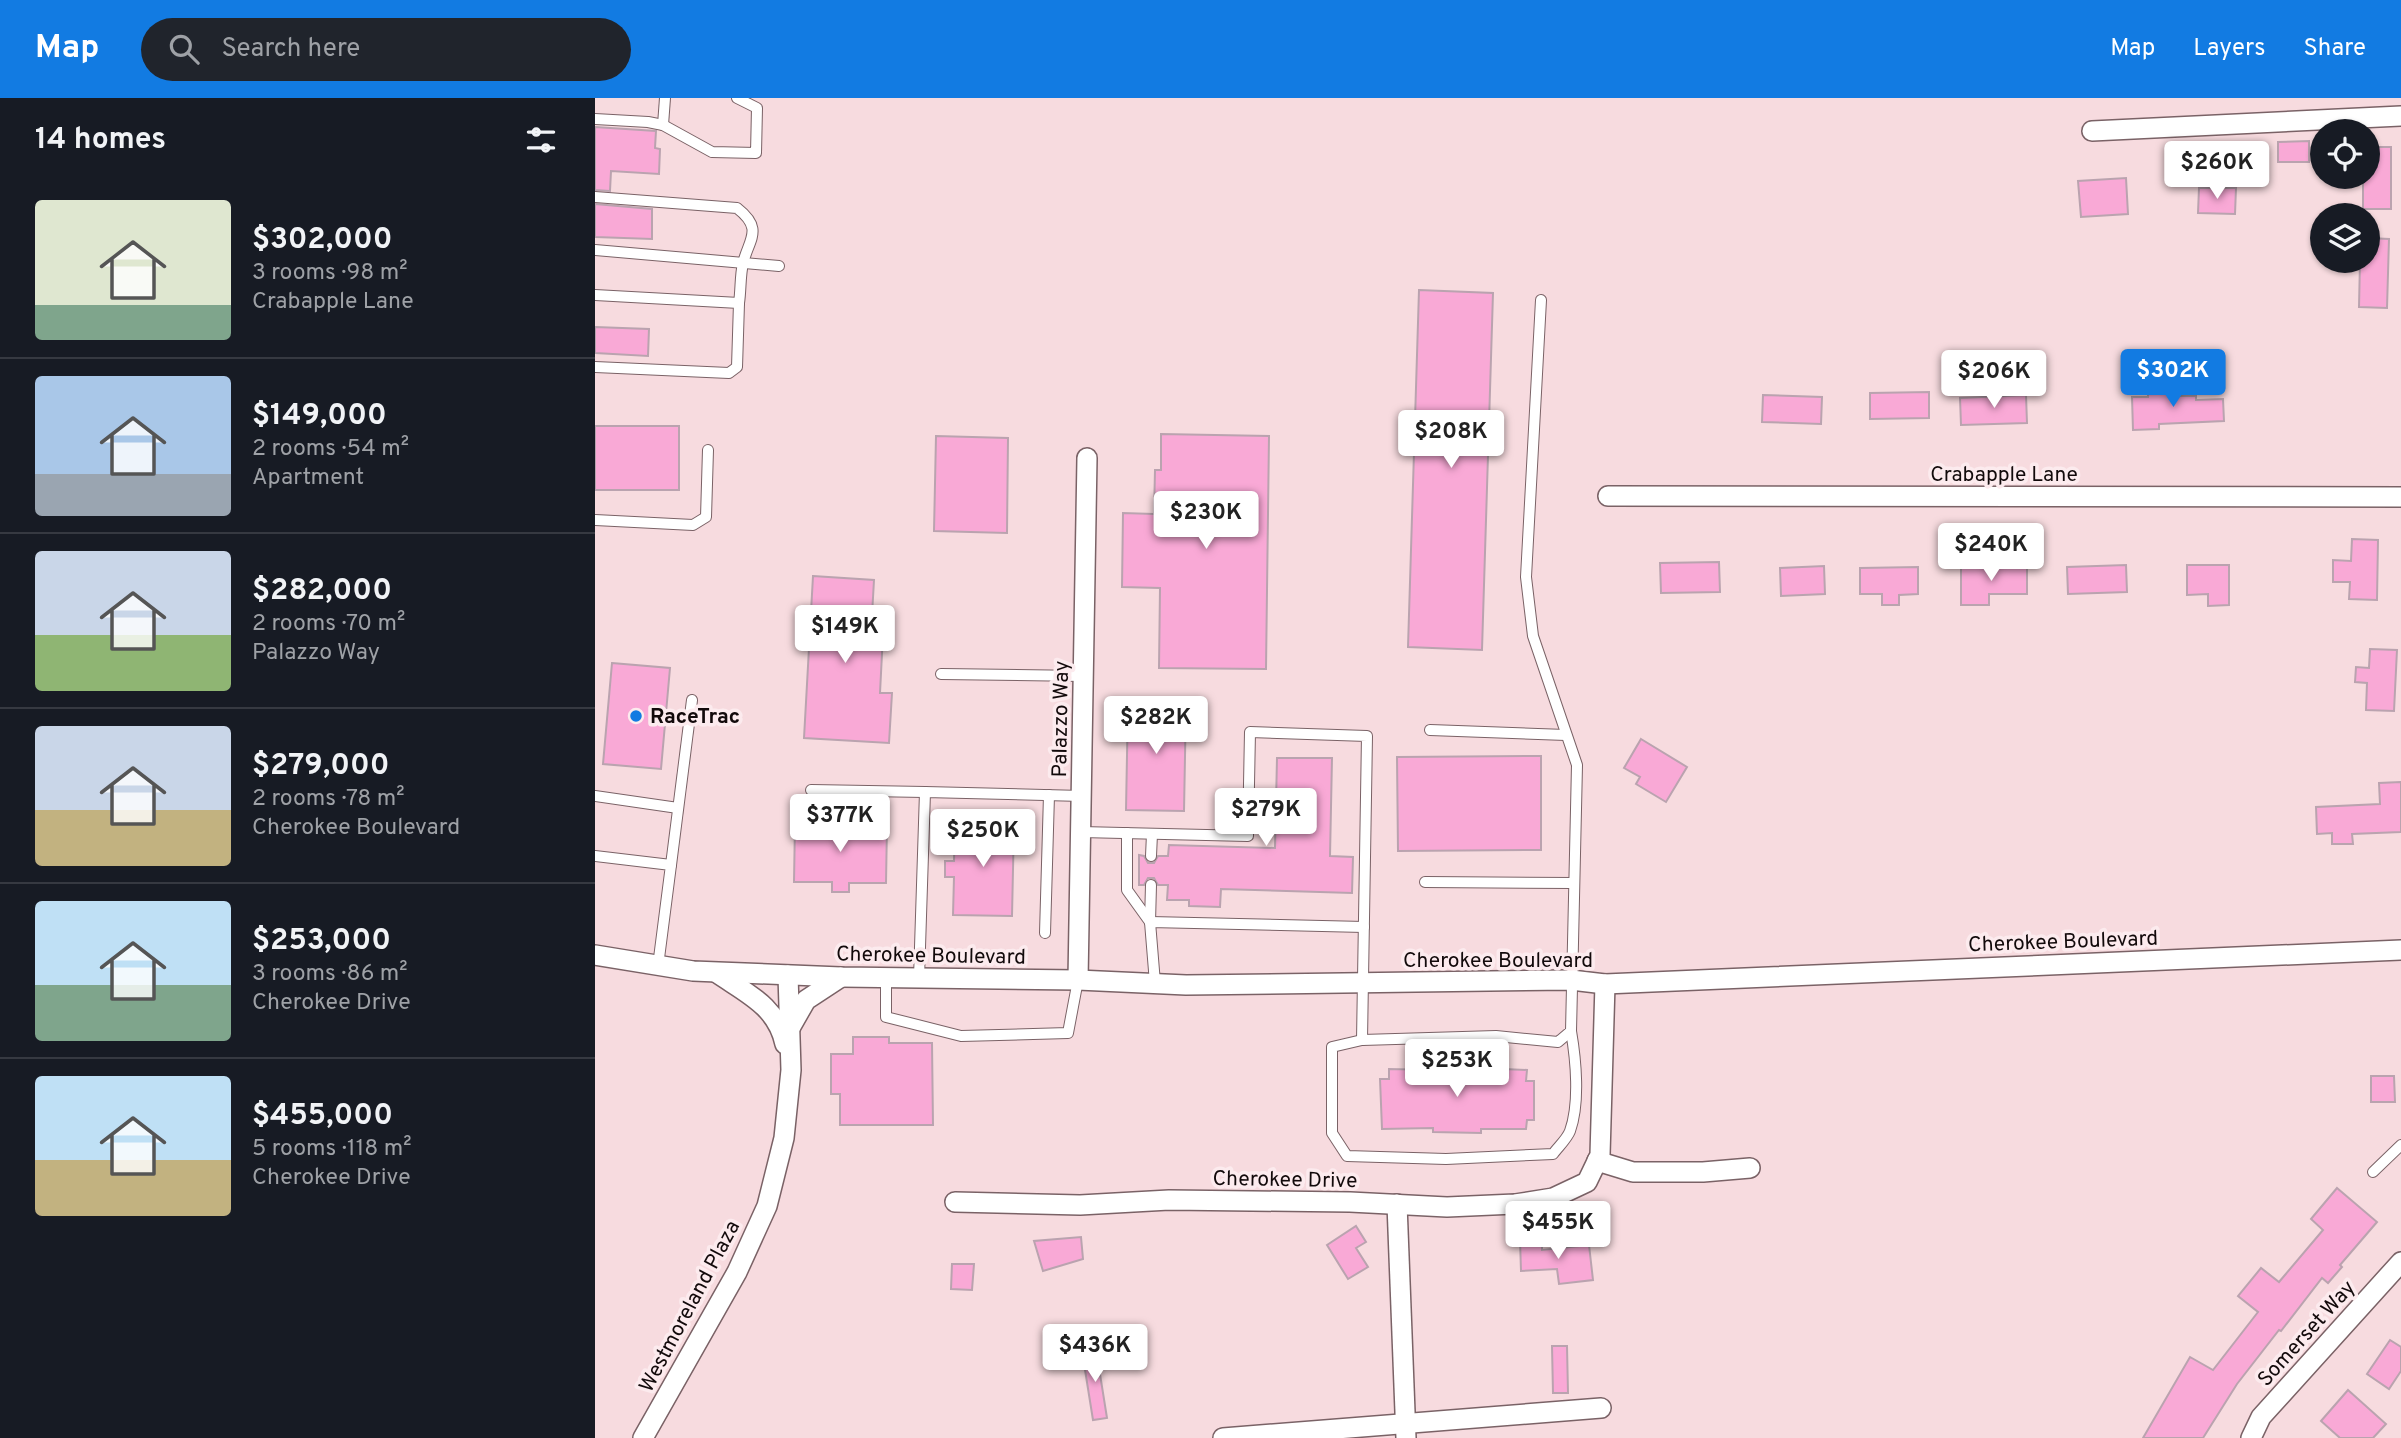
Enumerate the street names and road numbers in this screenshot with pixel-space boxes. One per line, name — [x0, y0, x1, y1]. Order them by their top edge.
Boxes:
street label: Crabapple Lane — [1930, 462, 2078, 489]
street label: Palazzo Way — [1047, 660, 1076, 778]
street label: Cherokee Boulevard — [1968, 926, 2158, 959]
street label: Cherokee Boulevard — [836, 941, 1026, 972]
street label: Cherokee Boulevard — [1403, 948, 1593, 975]
street label: Cherokee Drive — [1212, 1166, 1358, 1195]
street label: Westmoreland Plaza — [634, 1216, 747, 1397]
street label: Somerset Way — [2252, 1275, 2362, 1393]

